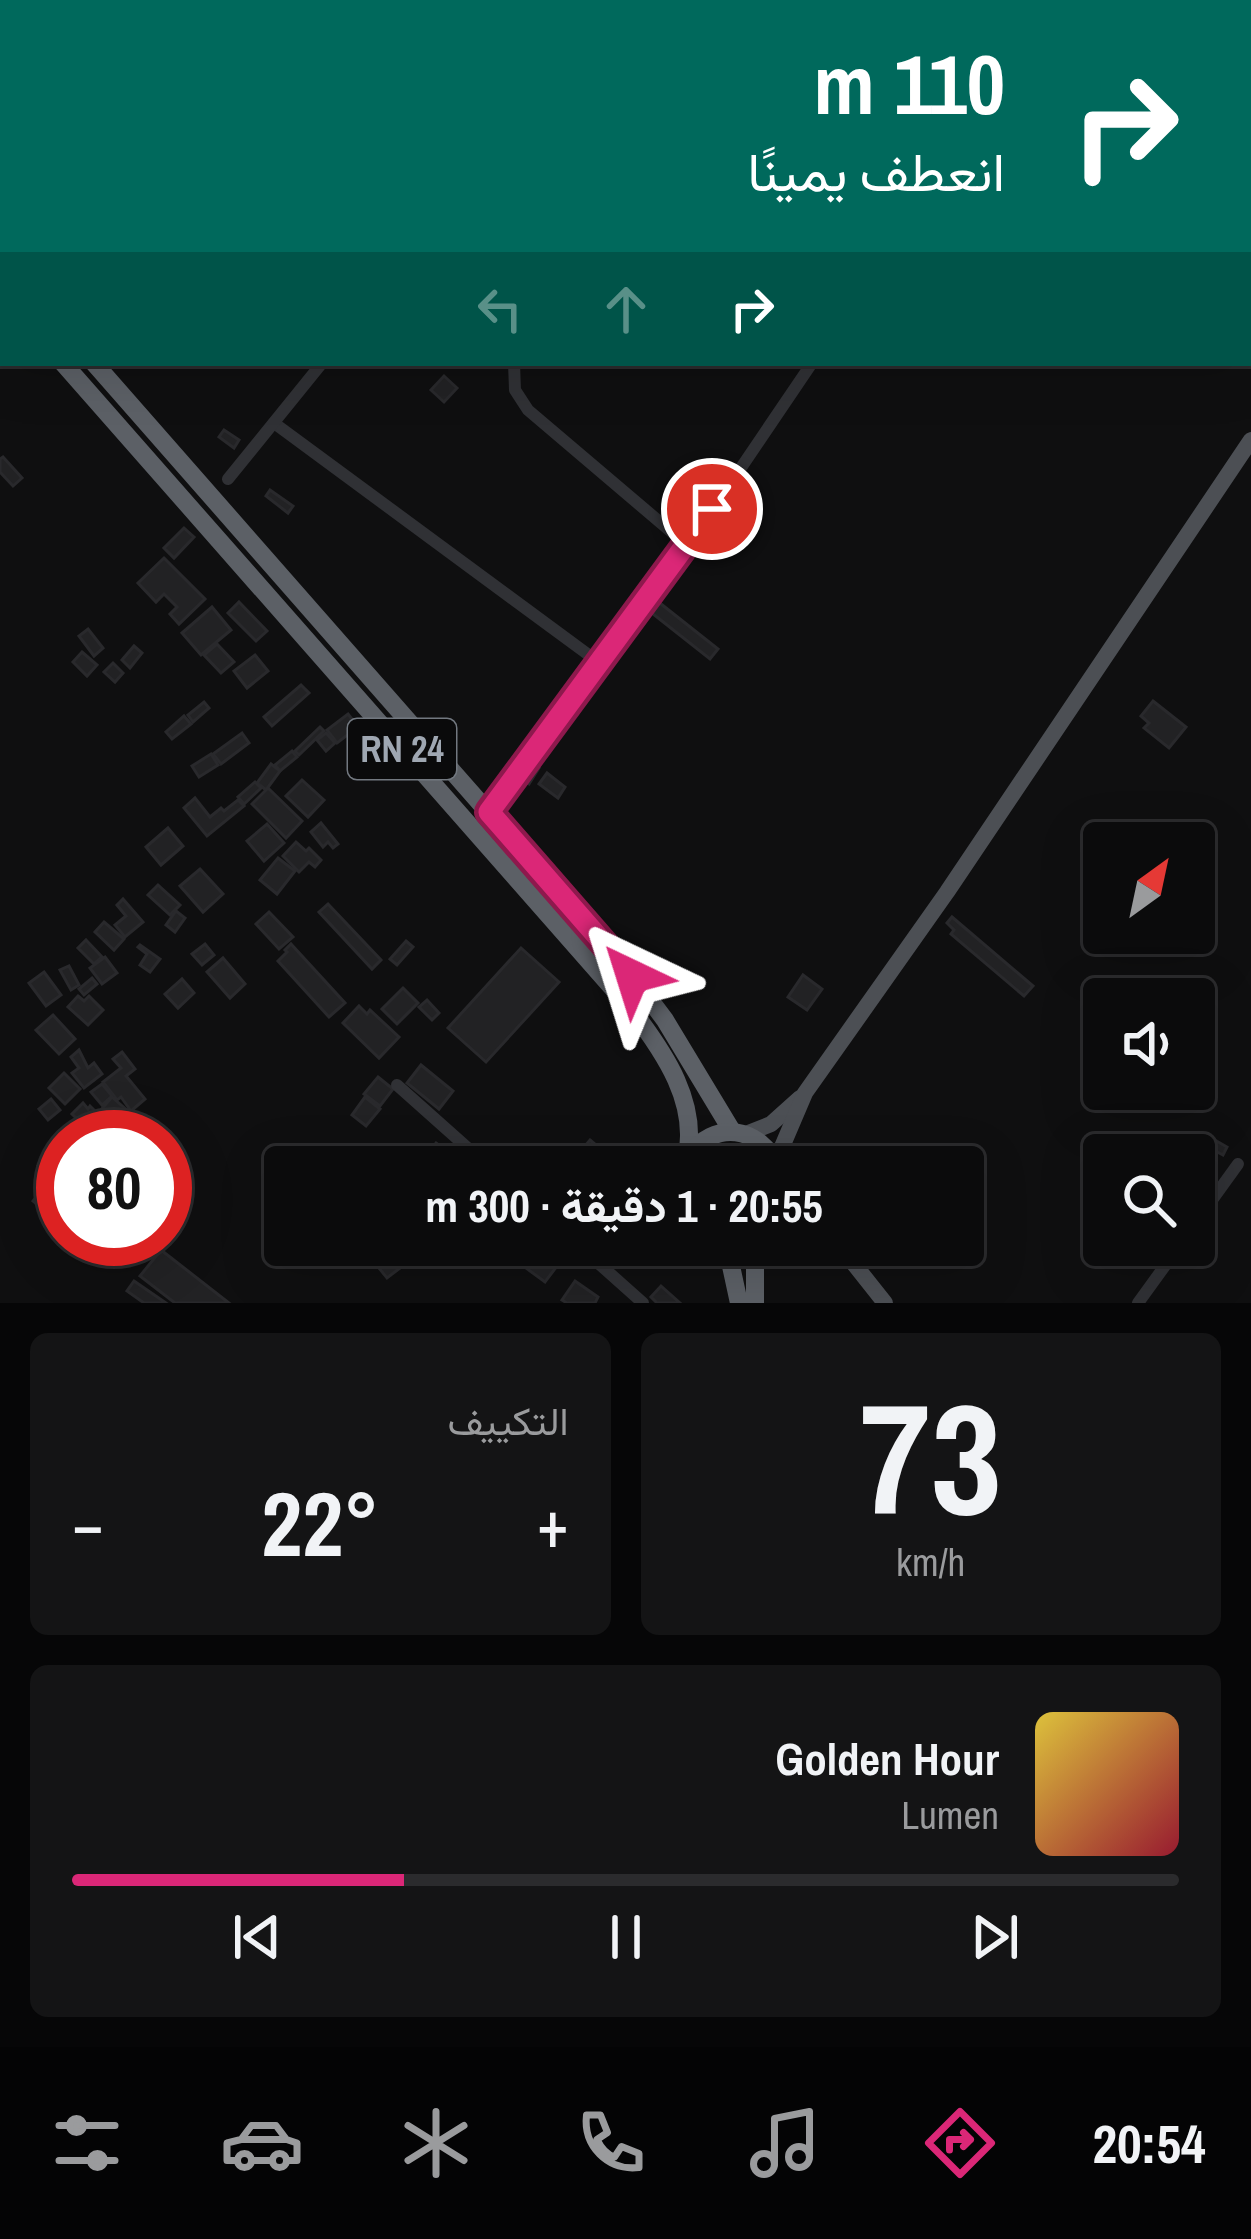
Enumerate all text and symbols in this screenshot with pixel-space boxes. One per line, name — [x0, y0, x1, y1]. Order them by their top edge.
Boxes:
text: 110 m — [813, 27, 1005, 140]
icon: right — [1047, 48, 1203, 204]
text: انعطف يمينًا — [748, 135, 1005, 208]
icon: left — [467, 276, 533, 342]
icon: ahead — [593, 276, 659, 342]
icon: right — [719, 276, 785, 342]
pin — [661, 458, 763, 560]
icon: arrive — [679, 476, 745, 542]
road number: RN 24 — [348, 719, 456, 779]
north arrow — [1083, 822, 1215, 954]
map controls — [1083, 822, 1215, 1266]
position arrow — [569, 913, 695, 1039]
button: sound — [1083, 978, 1215, 1110]
speed limit sign: 80 — [36, 1110, 192, 1266]
button: search — [1083, 1134, 1215, 1266]
text: 20:55 · 1 دقيقة · 300 m — [425, 1175, 823, 1236]
text: 73 — [860, 1353, 1002, 1563]
text: التكييف — [448, 1395, 569, 1447]
text: 22° — [261, 1463, 379, 1584]
text: − — [72, 1479, 104, 1568]
text: + — [537, 1479, 569, 1568]
text: km/h — [896, 1536, 965, 1588]
text: Golden Hour — [776, 1728, 999, 1789]
text: Lumen — [901, 1789, 999, 1841]
icon: previous — [224, 1904, 290, 1970]
icon: pause — [593, 1904, 659, 1970]
icon: next — [962, 1904, 1028, 1970]
icon: filters — [45, 2101, 129, 2185]
icon: car — [220, 2101, 304, 2185]
icon: climate — [394, 2101, 478, 2185]
icon: phone — [569, 2101, 653, 2185]
icon: music — [743, 2101, 827, 2185]
icon: directions — [918, 2101, 1002, 2185]
text: 20:54 — [1092, 2107, 1206, 2180]

